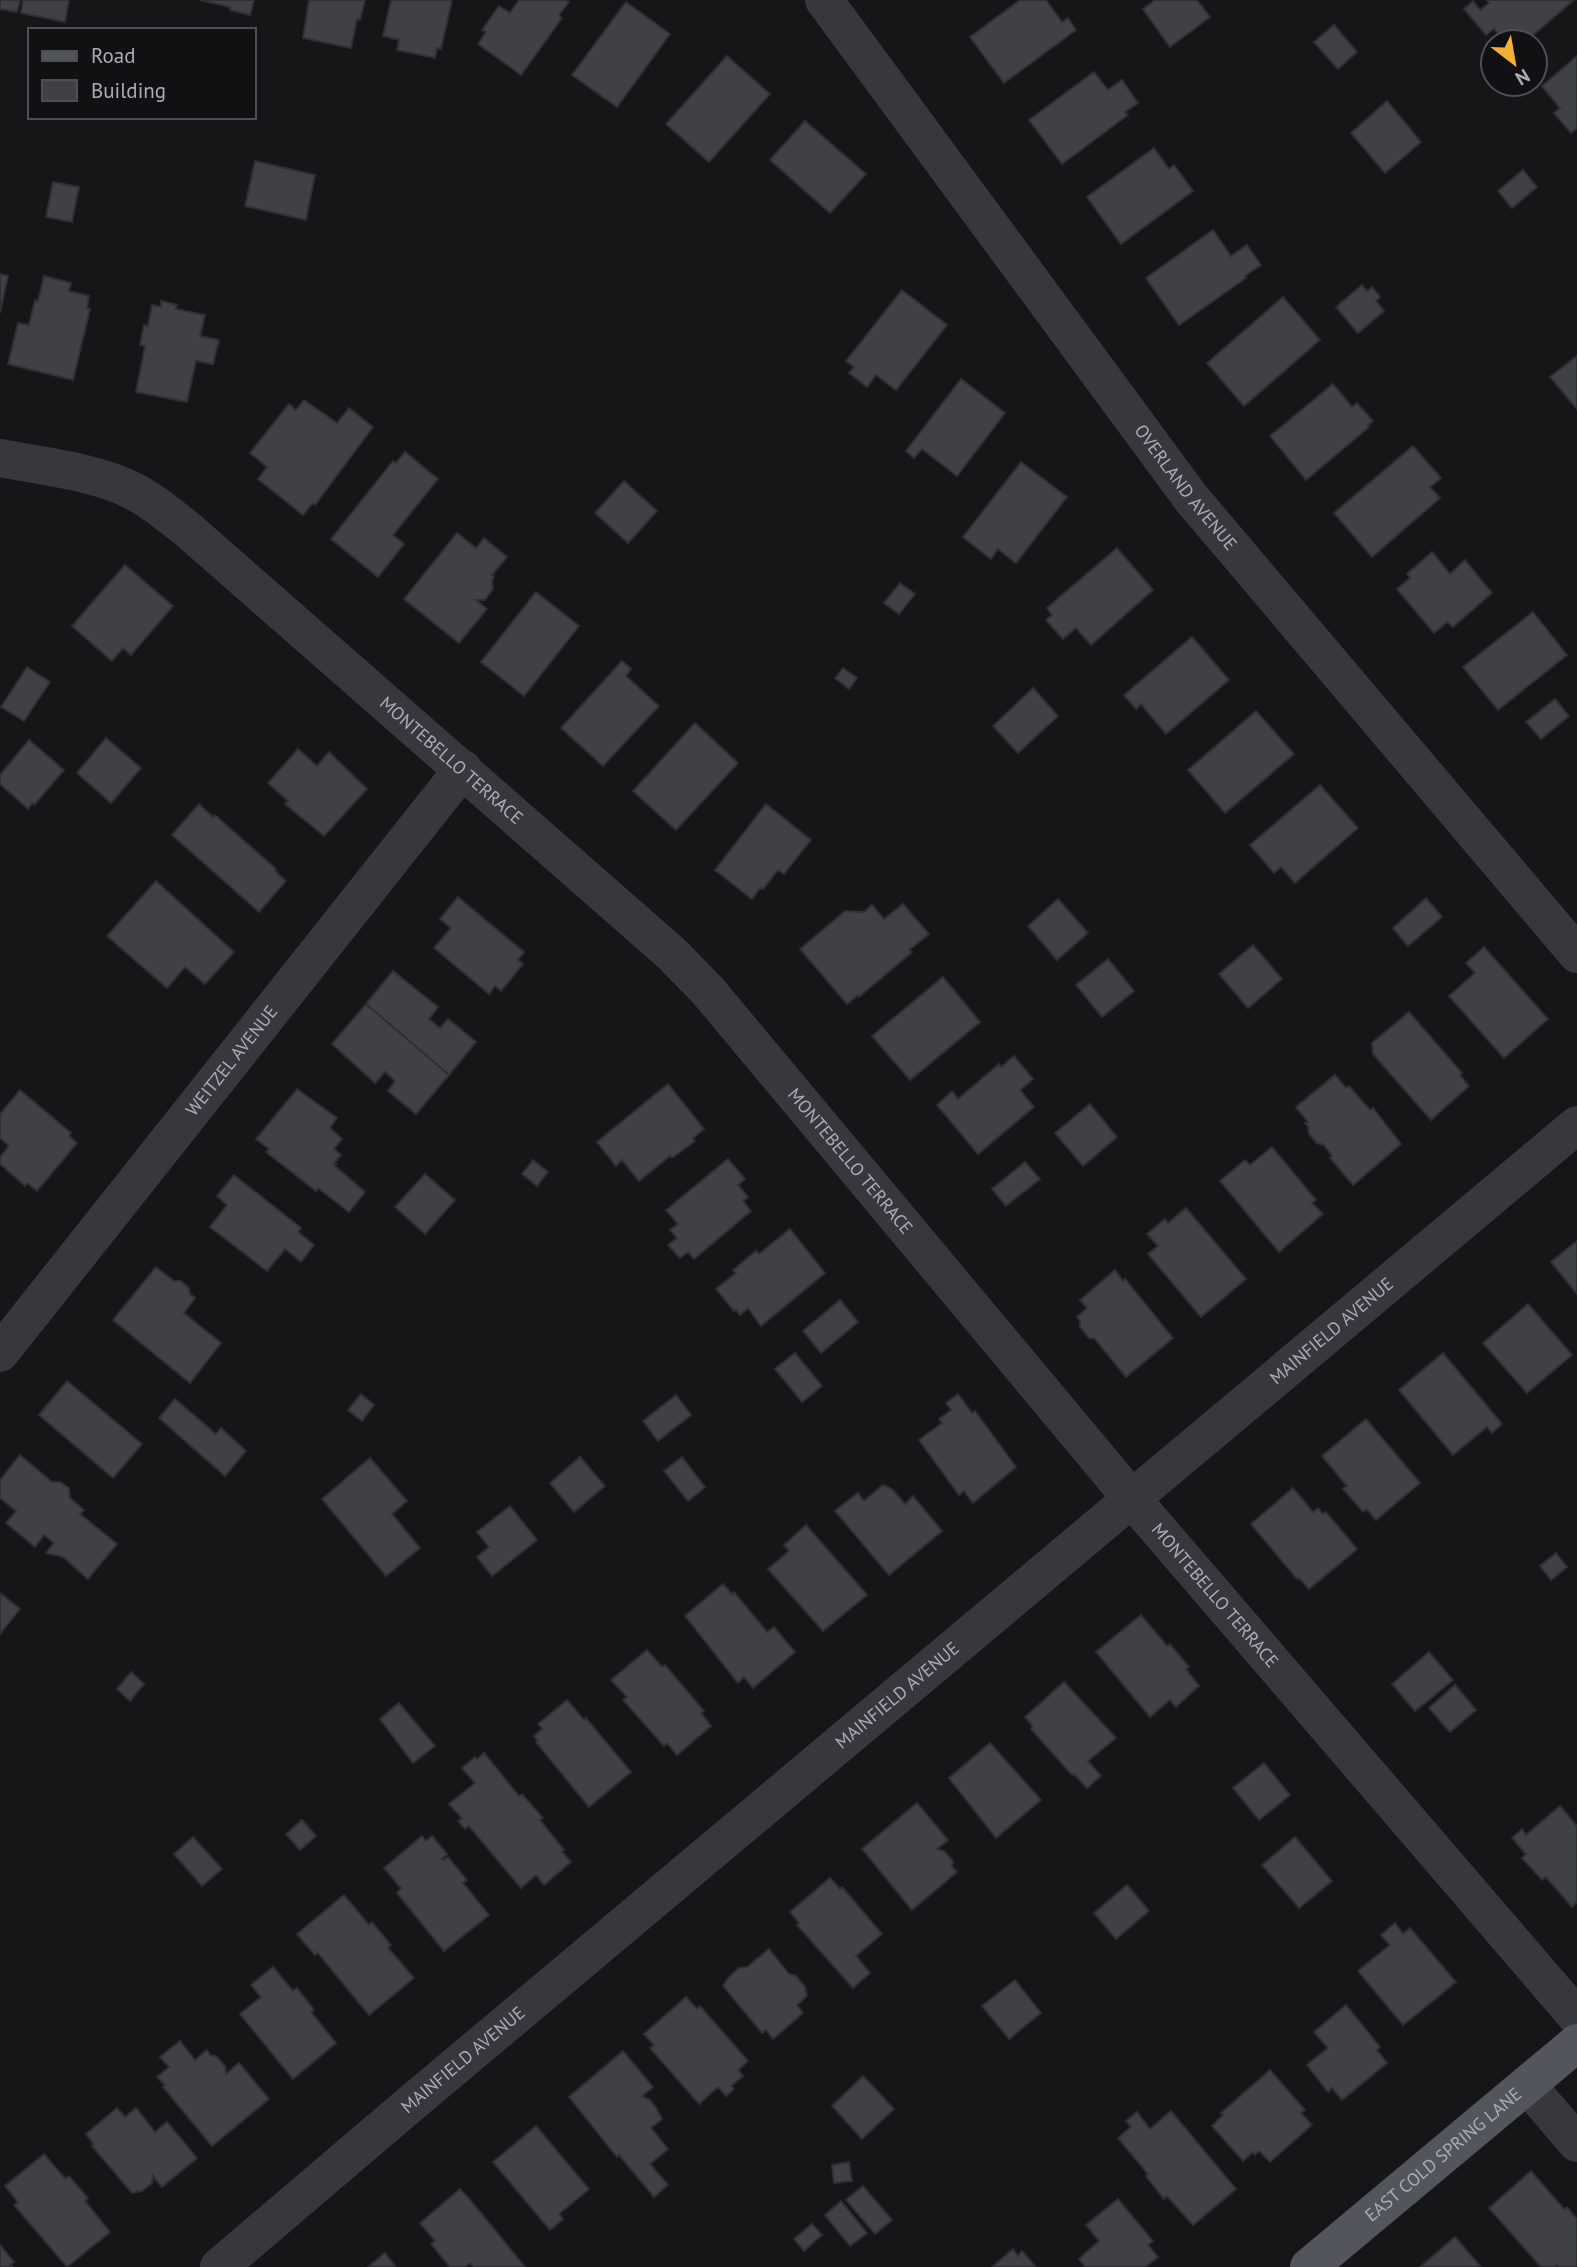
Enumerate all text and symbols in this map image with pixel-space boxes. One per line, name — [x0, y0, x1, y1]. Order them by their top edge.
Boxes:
legend — [28, 28, 256, 119]
north arrow — [1479, 28, 1549, 98]
text: Road — [91, 42, 135, 69]
text: N — [1511, 64, 1534, 91]
text: Building — [91, 77, 166, 104]
street label: OVERLAND AVENUE — [1130, 420, 1242, 555]
street label: MONTEBELLO TERRACE — [375, 691, 528, 829]
street label: WEITZEL AVENUE — [180, 1000, 282, 1120]
street label: MONTEBELLO TERRACE — [783, 1083, 918, 1239]
street label: MAINFIELD AVENUE — [1265, 1272, 1398, 1389]
street label: MONTEBELLO TERRACE — [1147, 1518, 1284, 1672]
street label: MAINFIELD AVENUE — [830, 1636, 964, 1754]
street label: MAINFIELD AVENUE — [396, 2001, 529, 2118]
street label: EAST COLD SPRING LANE — [1360, 2082, 1526, 2226]

